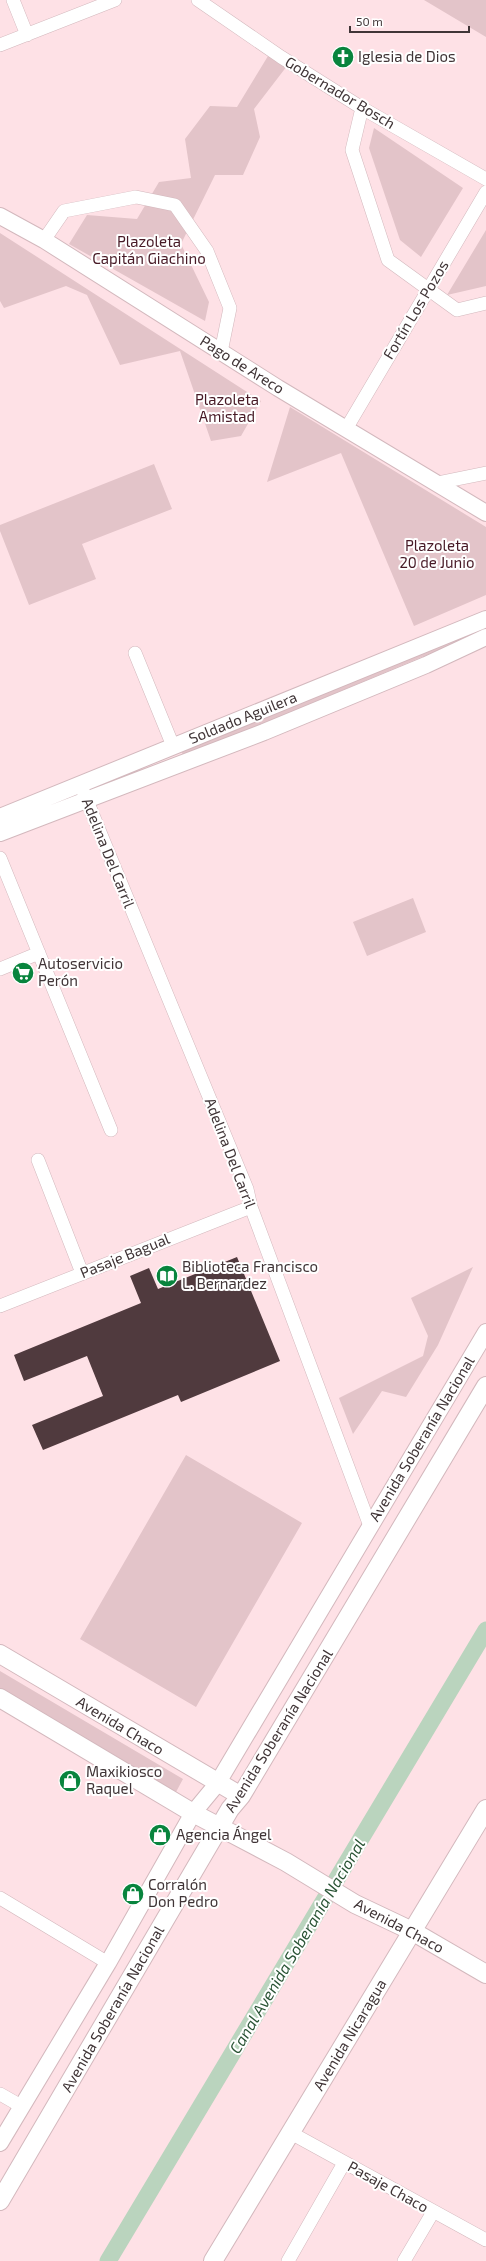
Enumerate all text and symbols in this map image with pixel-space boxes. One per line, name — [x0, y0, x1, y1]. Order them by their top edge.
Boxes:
scale bar — [350, 8, 469, 34]
text: 50 m — [356, 14, 383, 28]
church icon: Iglesia de Dios — [330, 44, 356, 70]
place label: Iglesia de Dios — [358, 47, 456, 65]
street label: Gobernador Bosch — [282, 52, 399, 132]
park label: Plazoleta Capitán Giachino — [92, 232, 206, 267]
street label: Fortín Los Pozos — [379, 257, 452, 362]
street label: Pago de Areco — [197, 331, 288, 397]
park label: Plazoleta Amistad — [195, 390, 259, 425]
park label: Plazoleta 20 de Junio — [399, 536, 475, 571]
street label: Soldado Aguilera — [186, 687, 299, 747]
street label: Adelina Del Carril — [79, 795, 139, 911]
place label: Autoservicio Perón — [38, 954, 123, 989]
supermarket icon: Autoservicio Perón — [10, 960, 36, 986]
street label: Adelina Del Carril — [202, 1095, 260, 1211]
street label: Pasaje Bagual — [77, 1229, 173, 1282]
place label: Biblioteca Francisco L. Bernardez — [182, 1257, 318, 1292]
library icon: Biblioteca Francisco L. Bernardez — [154, 1263, 180, 1289]
street label: Avenida Soberanía Nacional — [365, 1352, 478, 1524]
street label: Avenida Soberanía Nacional — [220, 1645, 336, 1815]
street label: Avenida Chaco — [74, 1692, 167, 1758]
place label: Maxikiosco Raquel — [86, 1762, 162, 1797]
shop icon: Maxikiosco Raquel — [57, 1768, 83, 1794]
shop icon: Agencia Ángel — [147, 1822, 173, 1848]
place label: Agencia Ángel — [176, 1825, 272, 1843]
water label: Canal Avenida Soberanía Nacional — [225, 1835, 368, 2057]
place label: Corralón Don Pedro — [148, 1875, 218, 1910]
shop icon: Corralón Don Pedro — [120, 1881, 146, 1907]
street label: Avenida Chaco — [352, 1894, 447, 1956]
street label: Avenida Soberanía Nacional — [57, 1922, 167, 2095]
street label: Avenida Nicaragua — [309, 1975, 390, 2093]
street label: Pasaje Chaco — [345, 2157, 432, 2217]

